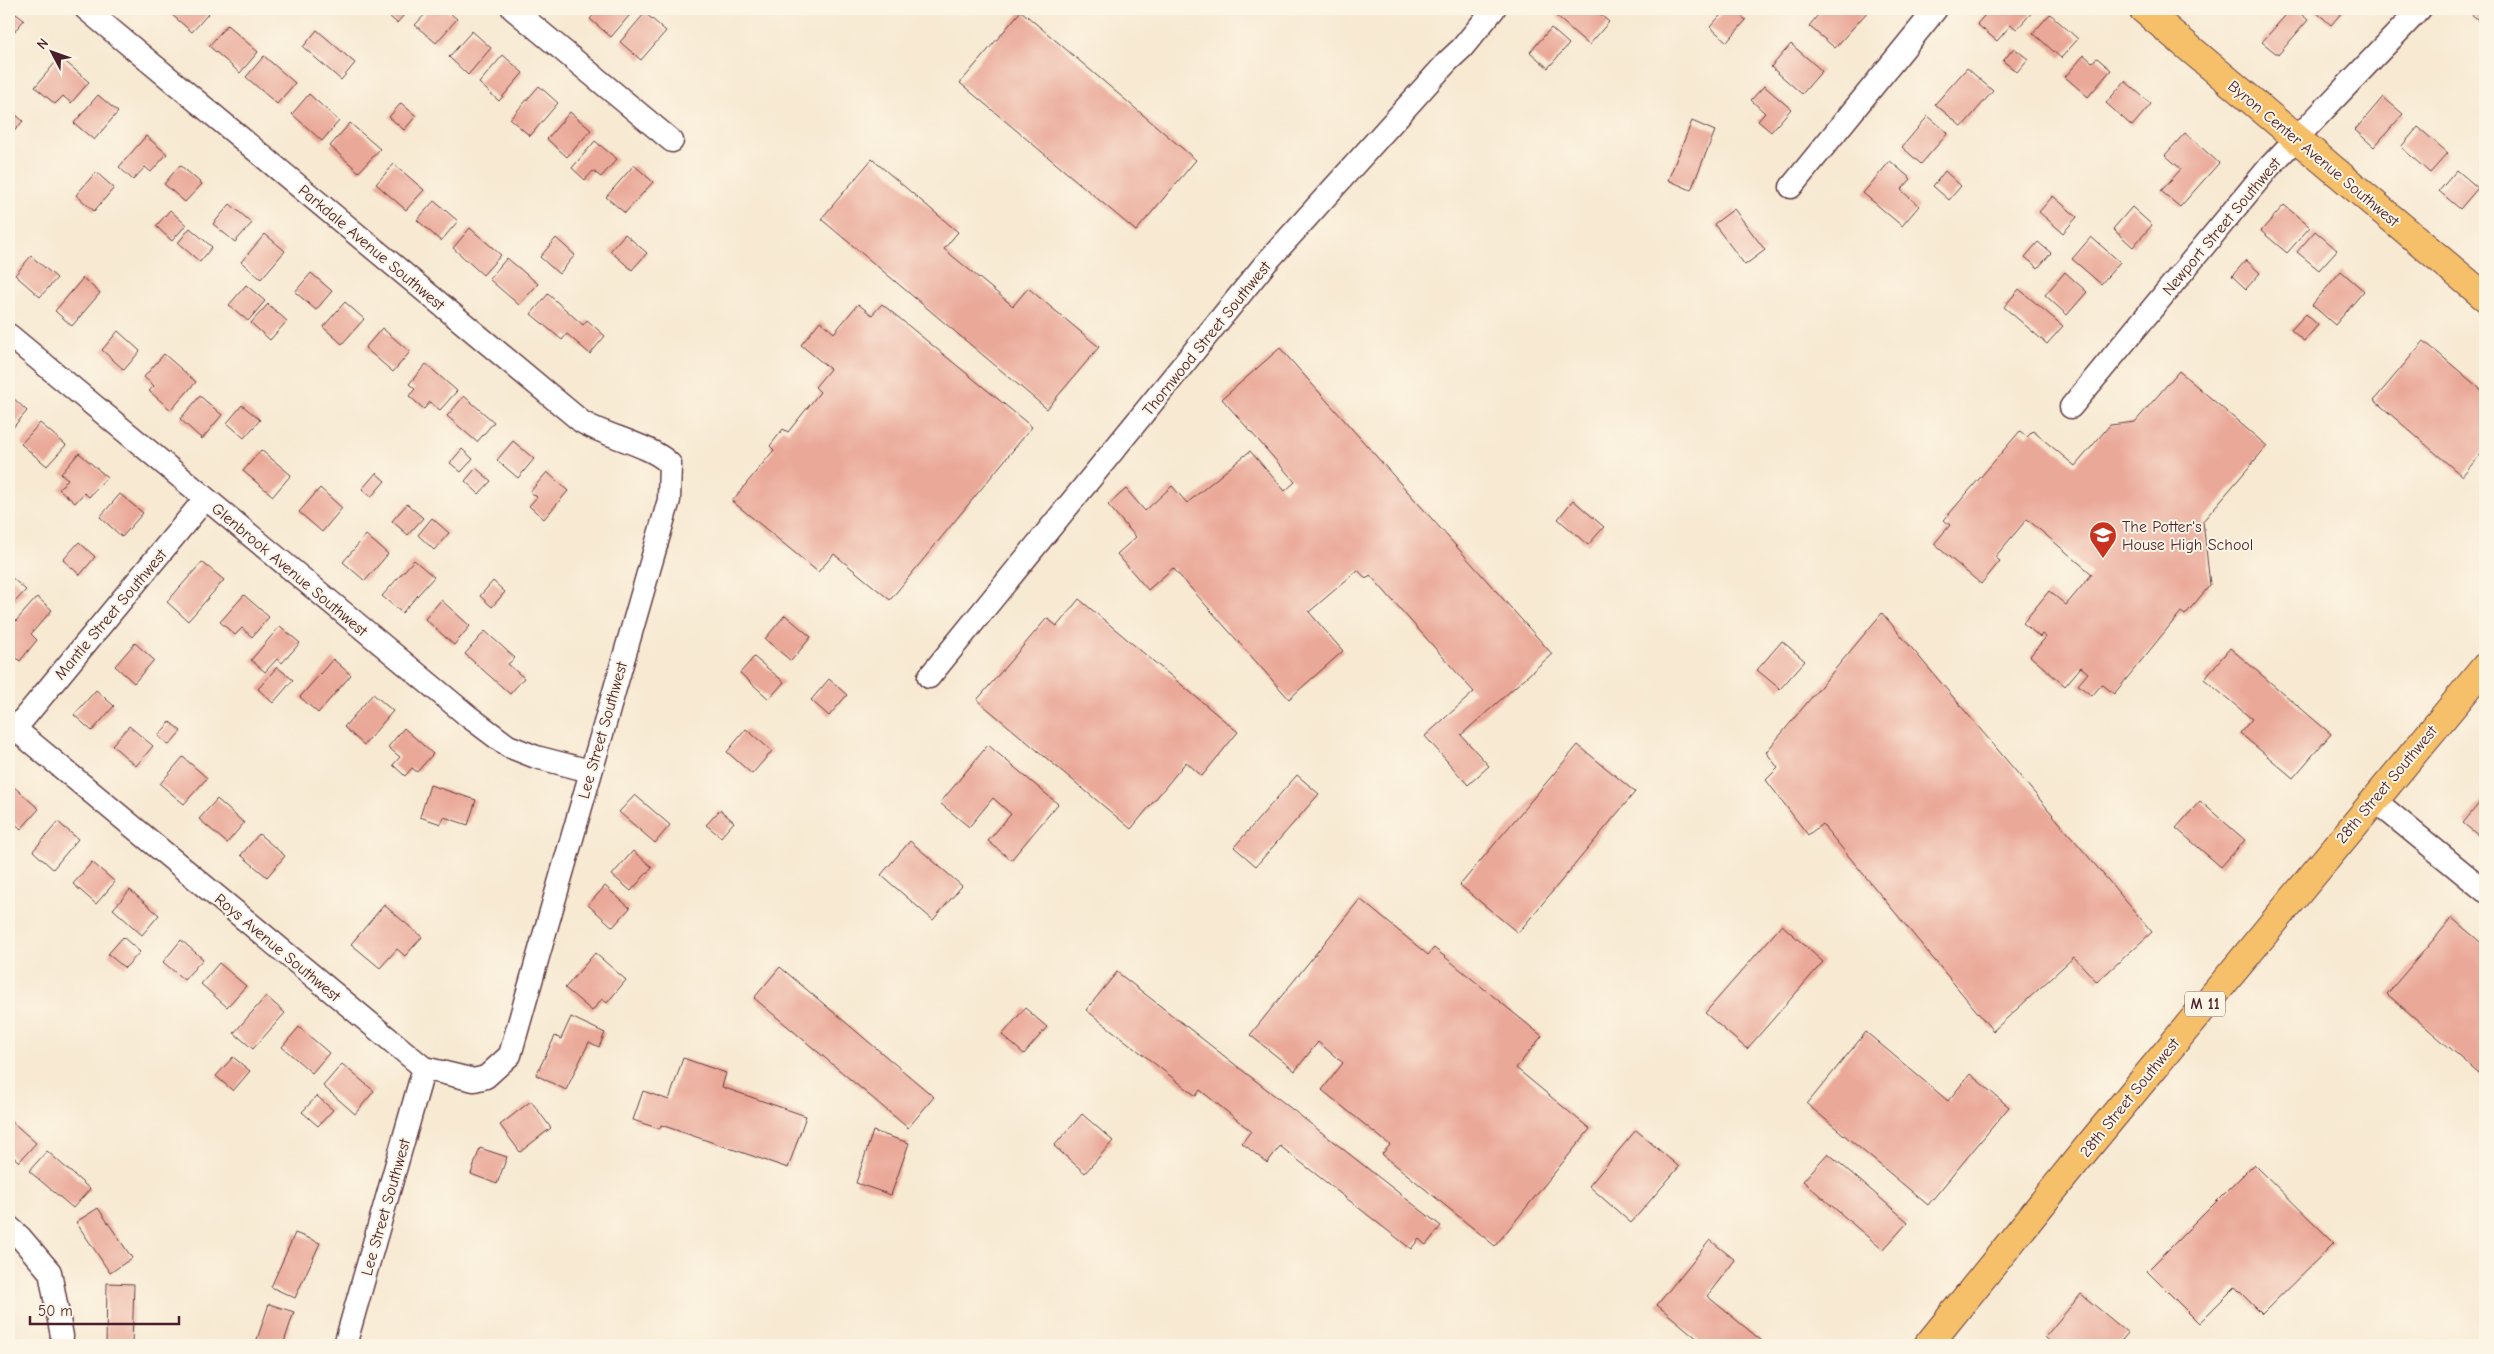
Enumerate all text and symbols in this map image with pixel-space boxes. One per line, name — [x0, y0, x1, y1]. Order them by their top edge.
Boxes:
north arrow — [28, 28, 78, 78]
text: N — [33, 35, 52, 53]
street label: Byron Center Avenue Southwest — [2224, 77, 2403, 231]
street label: Newport Street Southwest — [2159, 154, 2285, 299]
street label: Parkdale Avenue Southwest — [295, 181, 448, 314]
street label: Thornwood Street Southwest — [1139, 258, 1275, 419]
street label: Glenbrook Avenue Southwest — [208, 499, 371, 640]
place label: The Potter's House High School — [2122, 518, 2253, 554]
school or university icon: The Potter's House High School — [2088, 520, 2118, 559]
street label: Mantle Street Southwest — [51, 546, 171, 683]
street label: Lee Street Southwest — [575, 659, 631, 801]
street label: 28th Street Southwest — [2332, 722, 2441, 847]
street label: Roys Avenue Southwest — [211, 890, 344, 1006]
road number: M 11 — [2185, 992, 2225, 1016]
street label: 28th Street Southwest — [2076, 1034, 2183, 1161]
street label: Lee Street Southwest — [358, 1136, 414, 1278]
scale bar — [30, 1294, 179, 1326]
text: 50 m — [38, 1302, 73, 1320]

